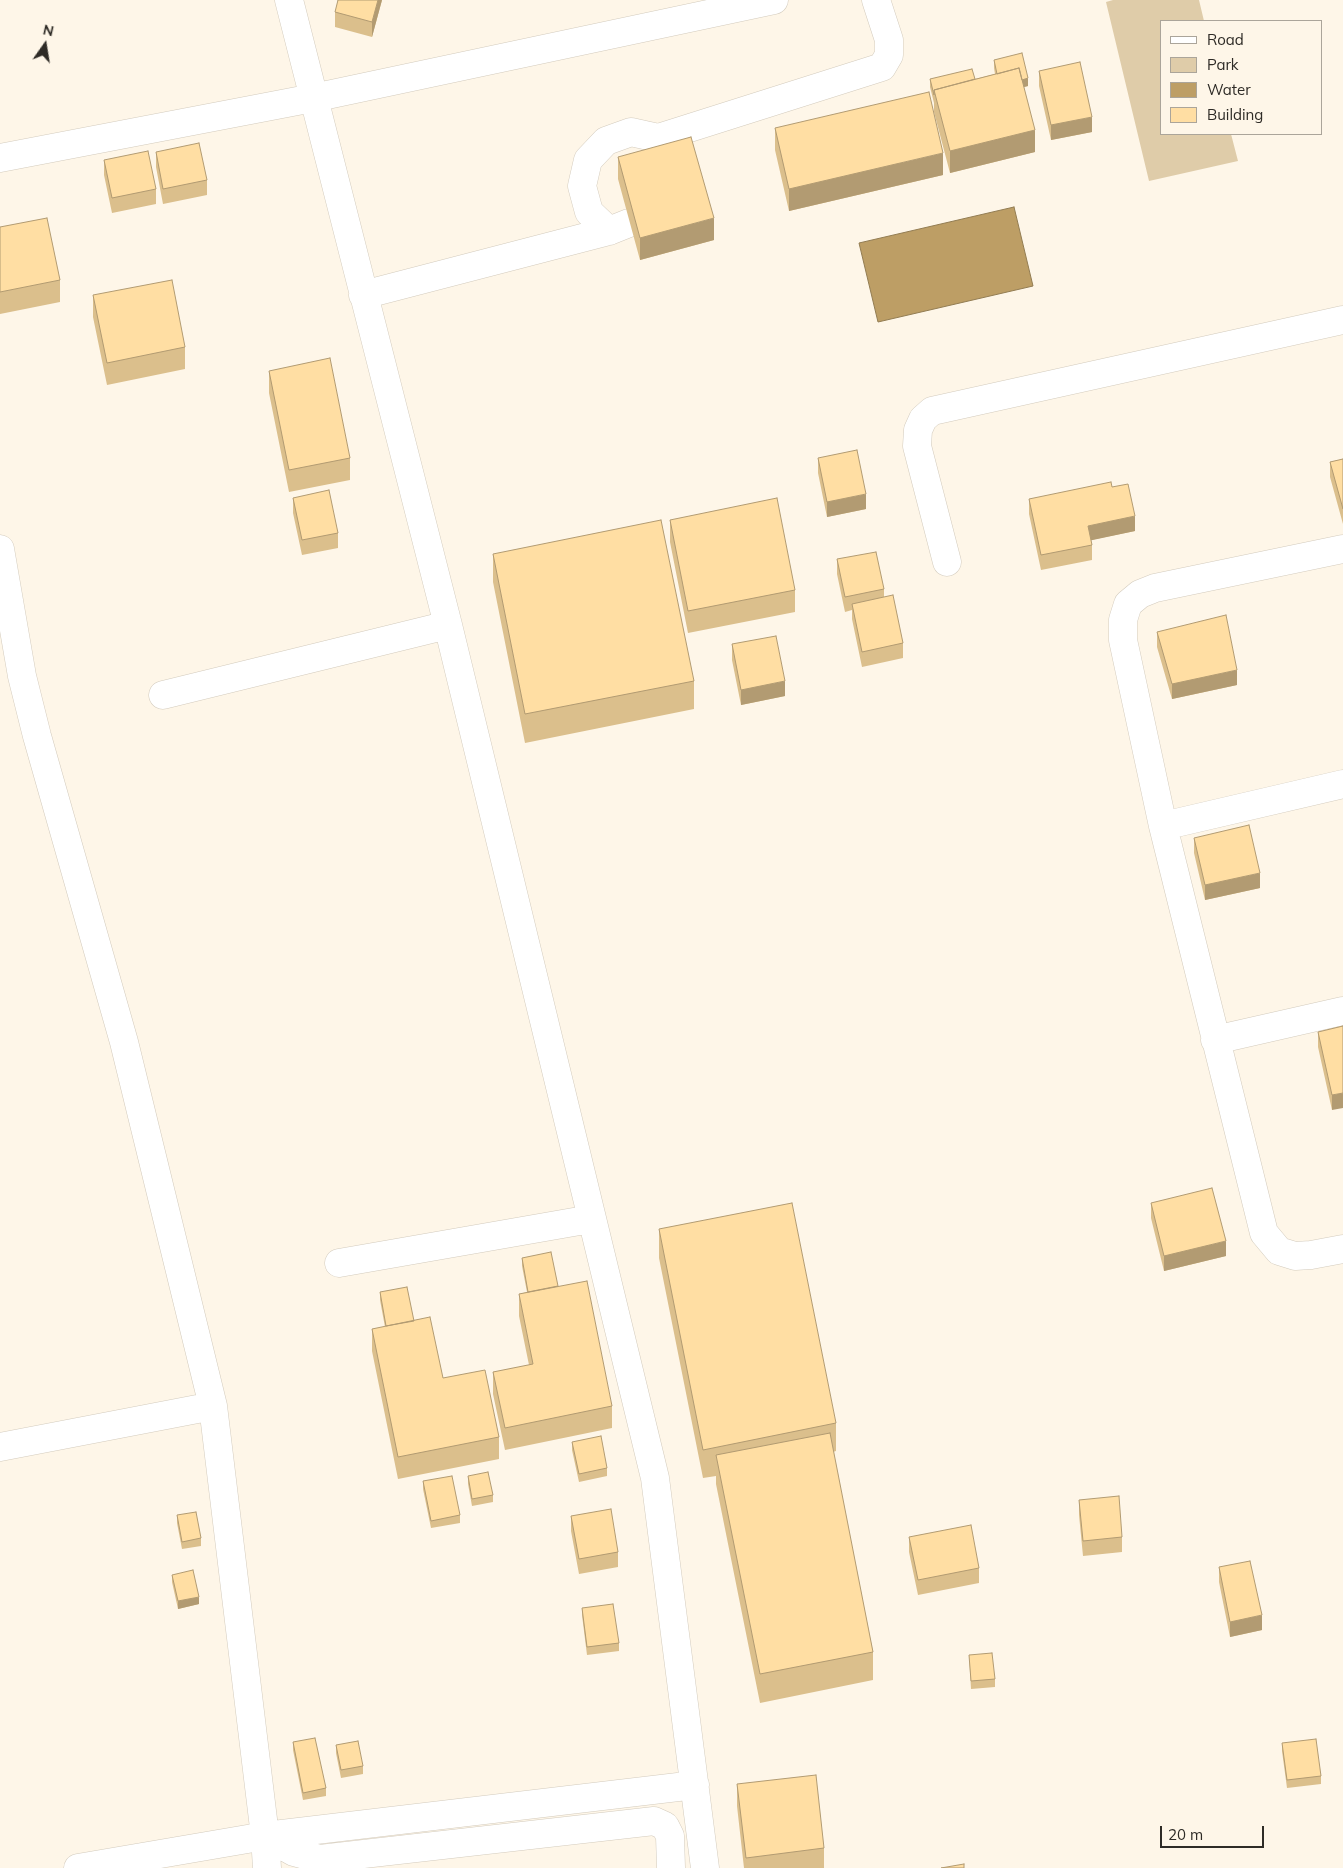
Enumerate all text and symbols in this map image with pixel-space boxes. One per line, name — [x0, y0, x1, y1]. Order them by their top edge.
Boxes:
north arrow — [20, 20, 70, 70]
text: N — [41, 20, 56, 40]
legend — [1160, 20, 1323, 135]
text: Road — [1207, 30, 1244, 49]
text: Park — [1207, 55, 1239, 74]
text: Water — [1207, 80, 1251, 99]
text: Building — [1207, 105, 1263, 124]
scale bar — [1163, 1816, 1267, 1848]
text: 20 m — [1168, 1825, 1203, 1844]

